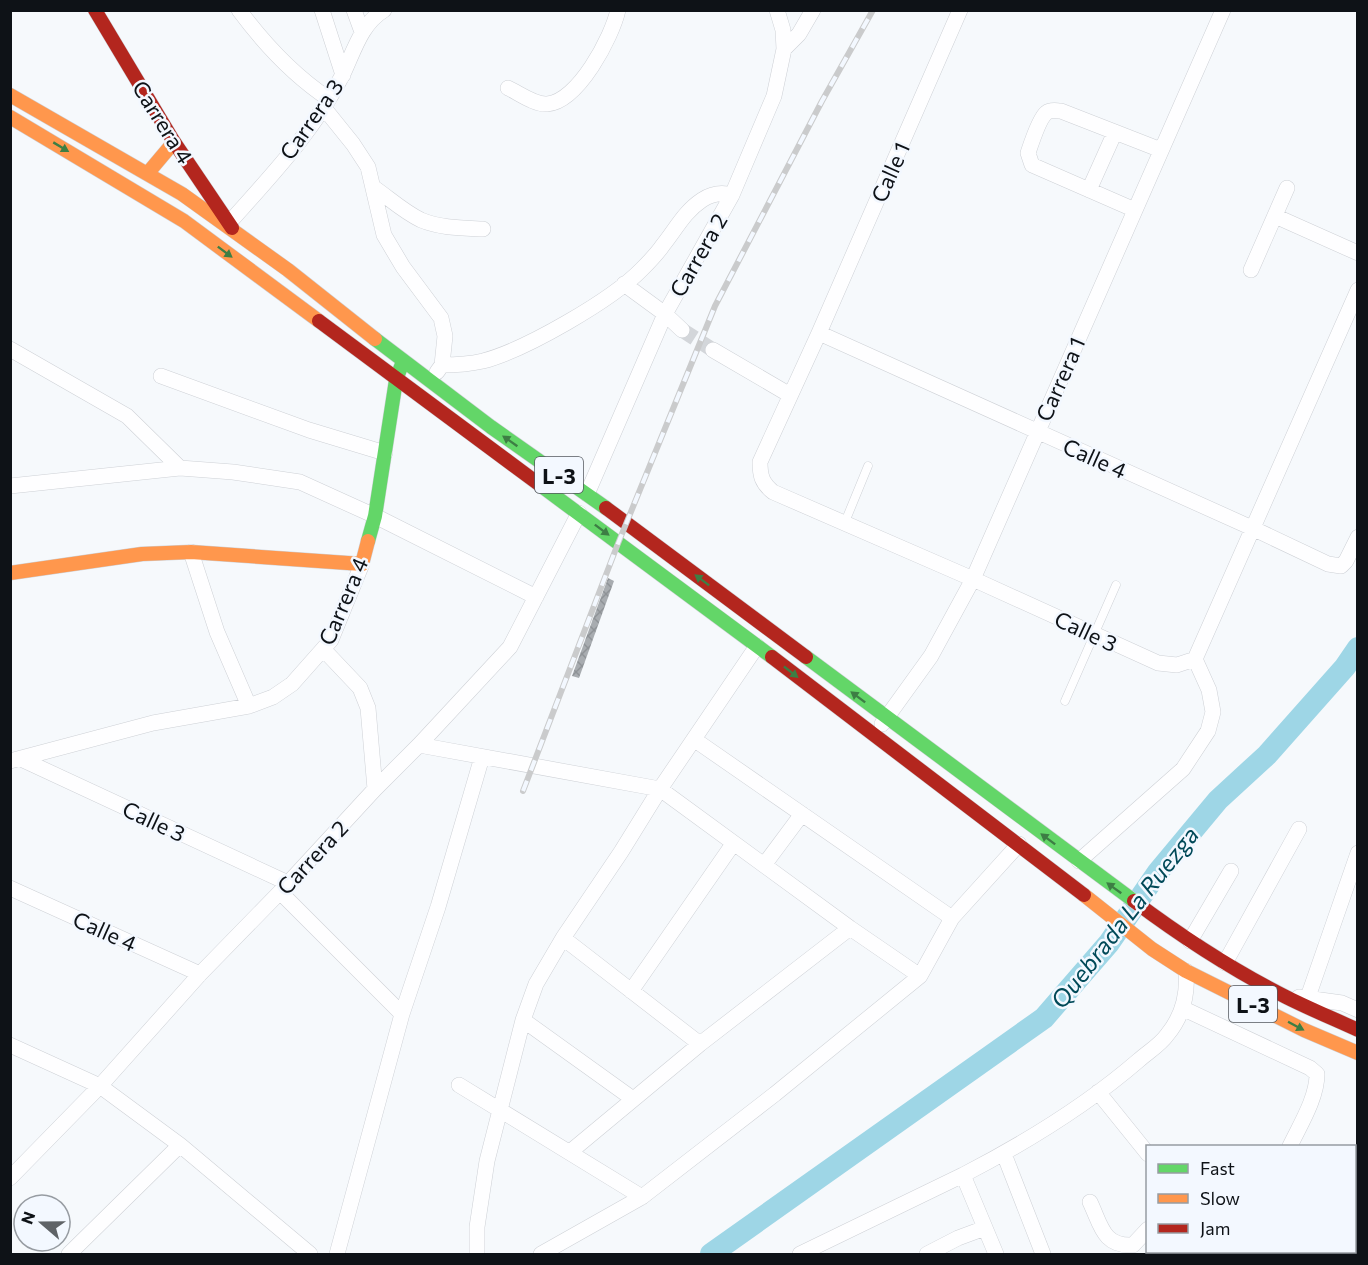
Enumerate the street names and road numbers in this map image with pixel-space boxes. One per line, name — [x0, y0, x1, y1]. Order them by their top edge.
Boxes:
street label: Carrera 3 — [273, 73, 349, 165]
street label: Carrera 4 — [127, 75, 199, 169]
street label: Calle 1 — [865, 138, 915, 206]
street label: Carrera 2 — [663, 208, 733, 302]
street label: Carrera 1 — [1030, 333, 1090, 425]
street label: Calle 4 — [1059, 432, 1131, 484]
road number: L-3 — [535, 457, 583, 493]
street label: Carrera 4 — [312, 553, 374, 649]
street label: Calle 3 — [1050, 605, 1122, 657]
street label: Calle 3 — [118, 795, 190, 847]
street label: Carrera 2 — [271, 814, 353, 900]
street label: Calle 4 — [69, 905, 141, 957]
road number: L-3 — [1229, 986, 1277, 1022]

